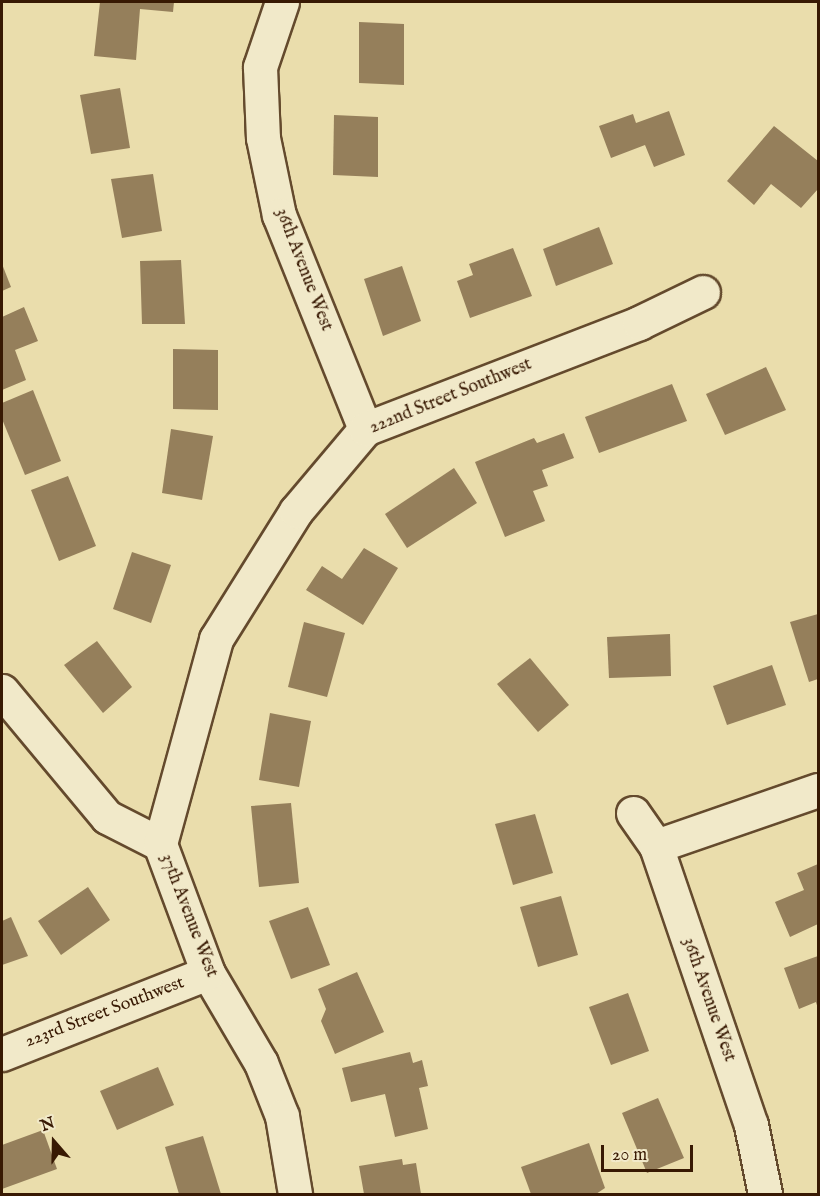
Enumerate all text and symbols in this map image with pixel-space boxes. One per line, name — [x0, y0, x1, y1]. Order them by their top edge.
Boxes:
street label: 36th Avenue West — [270, 205, 336, 335]
street label: 222nd Street Southwest — [367, 355, 535, 439]
street label: 37th Avenue West — [154, 851, 222, 981]
street label: 36th Avenue West — [677, 935, 739, 1065]
street label: 223rd Street Southwest — [22, 973, 188, 1053]
north arrow — [24, 1112, 84, 1172]
text: N — [38, 1113, 58, 1137]
scale bar — [604, 1133, 696, 1171]
text: 20 m — [612, 1144, 647, 1167]

